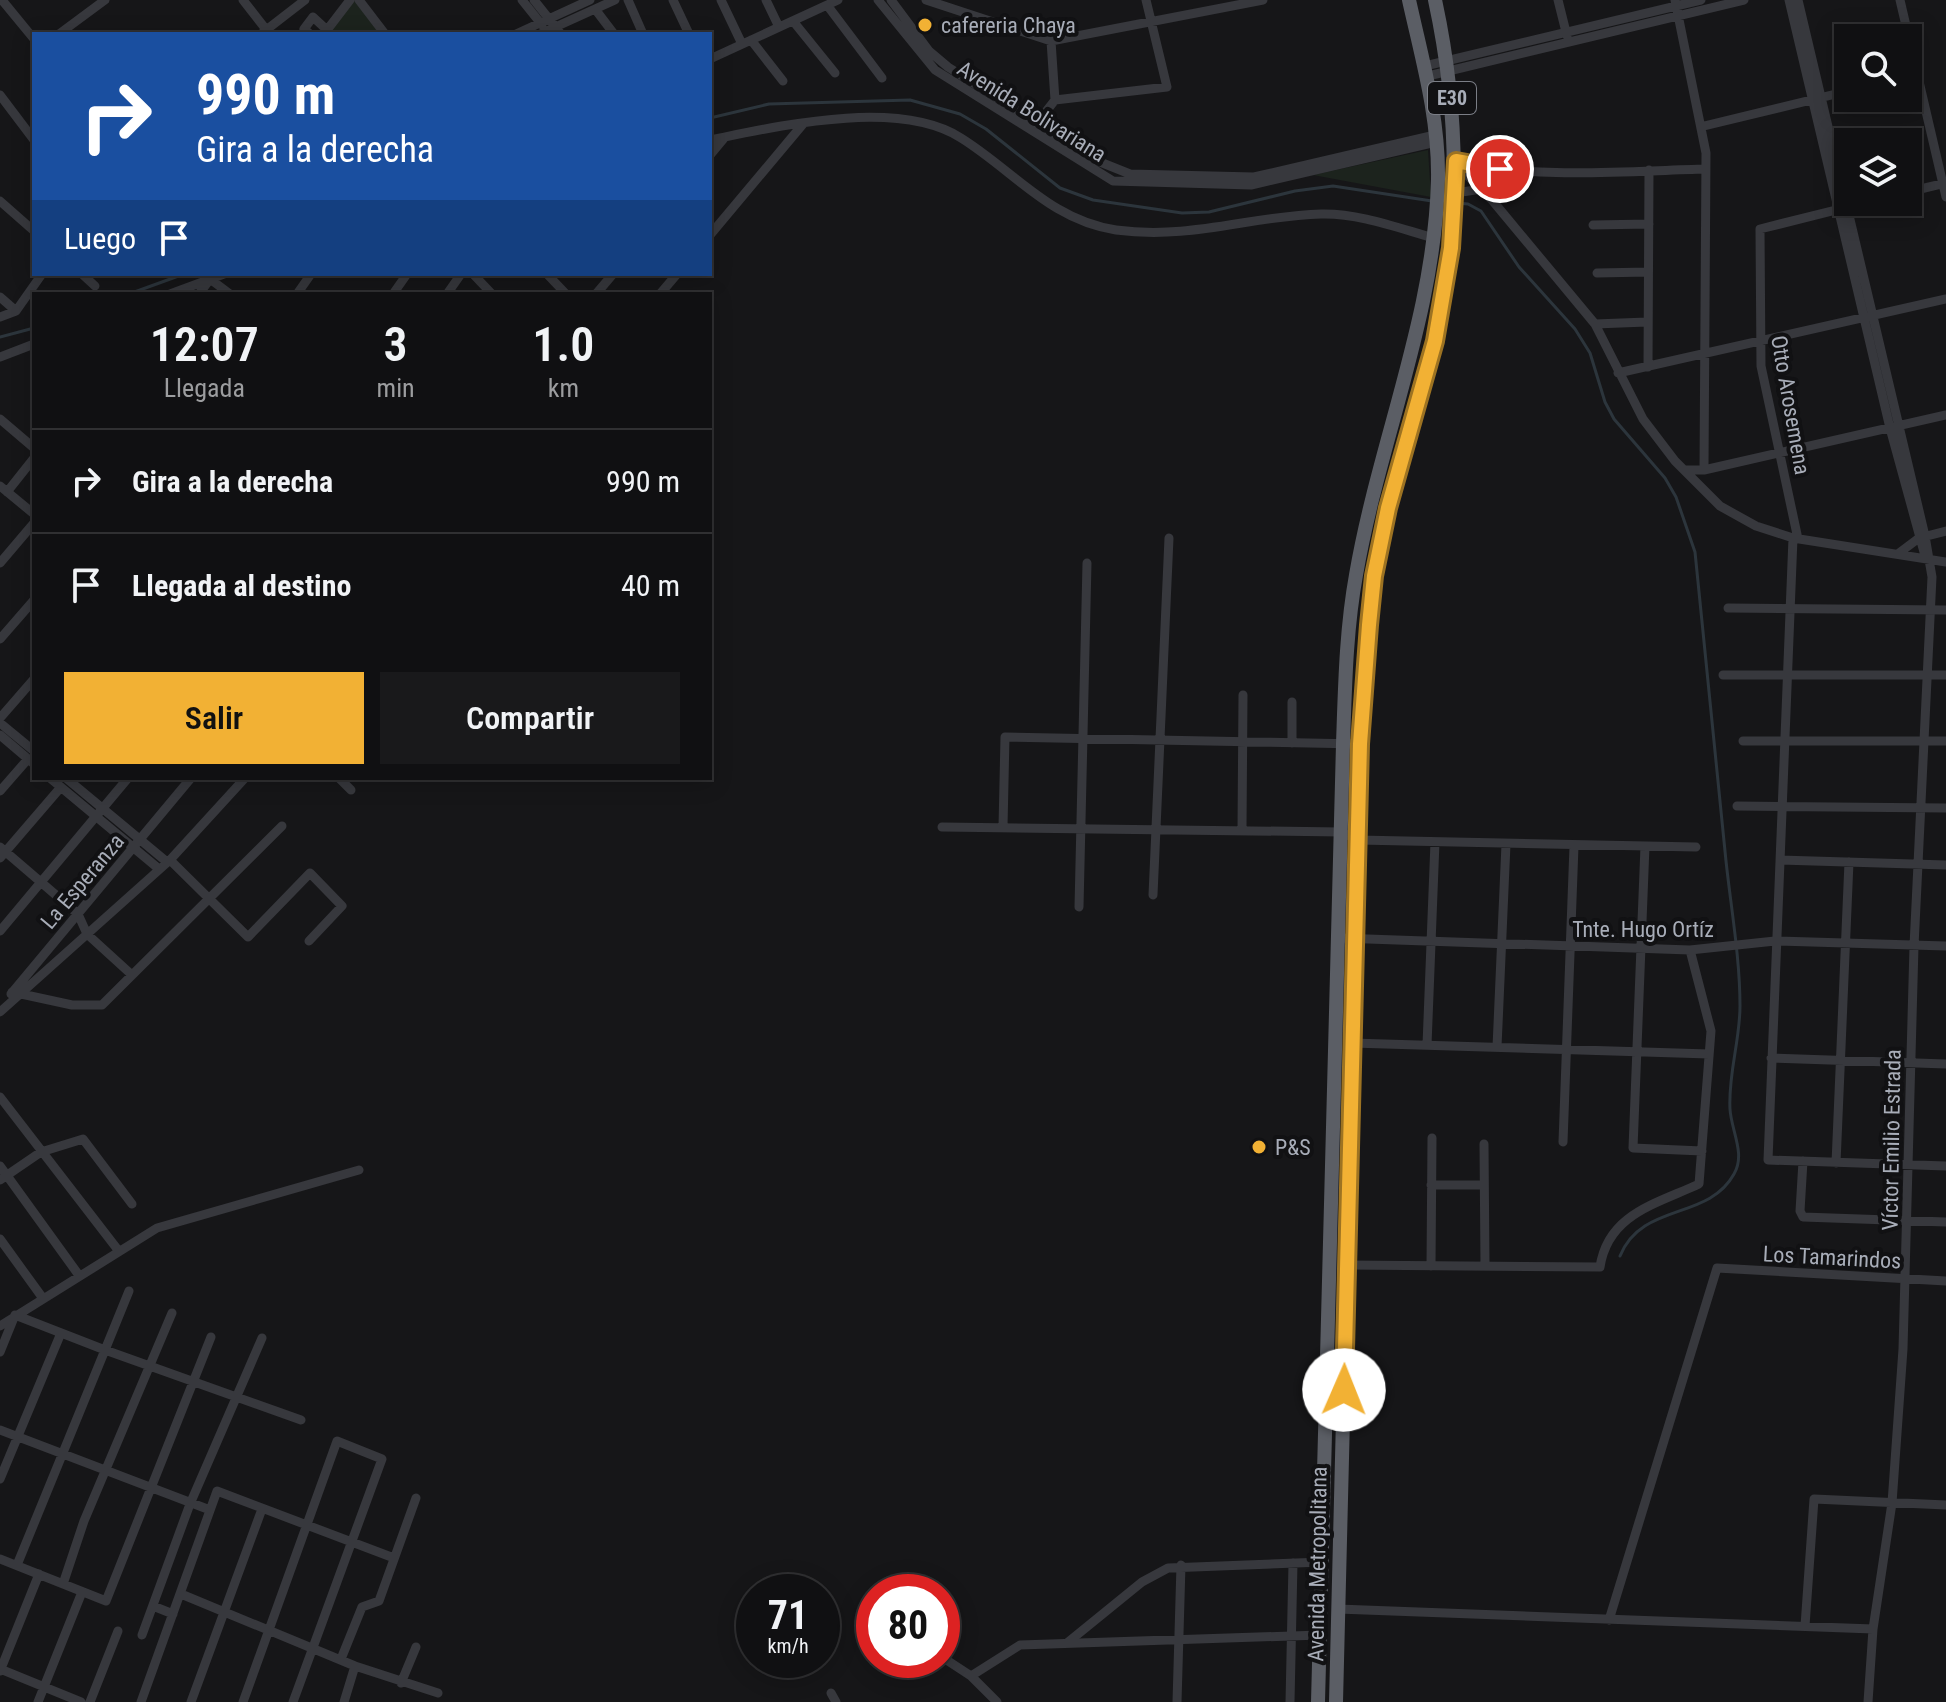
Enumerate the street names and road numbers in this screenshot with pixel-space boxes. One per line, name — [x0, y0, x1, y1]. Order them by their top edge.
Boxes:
street label: Avenida Bolivariana — [953, 56, 1111, 167]
road number: E30 — [1428, 82, 1476, 114]
street label: Otto Arosemena — [1766, 334, 1815, 477]
street label: La Esperanza — [36, 829, 129, 934]
street label: Tnte. Hugo Ortíz — [1572, 917, 1714, 942]
street label: Víctor Emilio Estrada — [1877, 1049, 1906, 1231]
street label: Los Tamarindos — [1762, 1241, 1902, 1274]
street label: Avenida Metropolitana — [1303, 1466, 1332, 1662]

